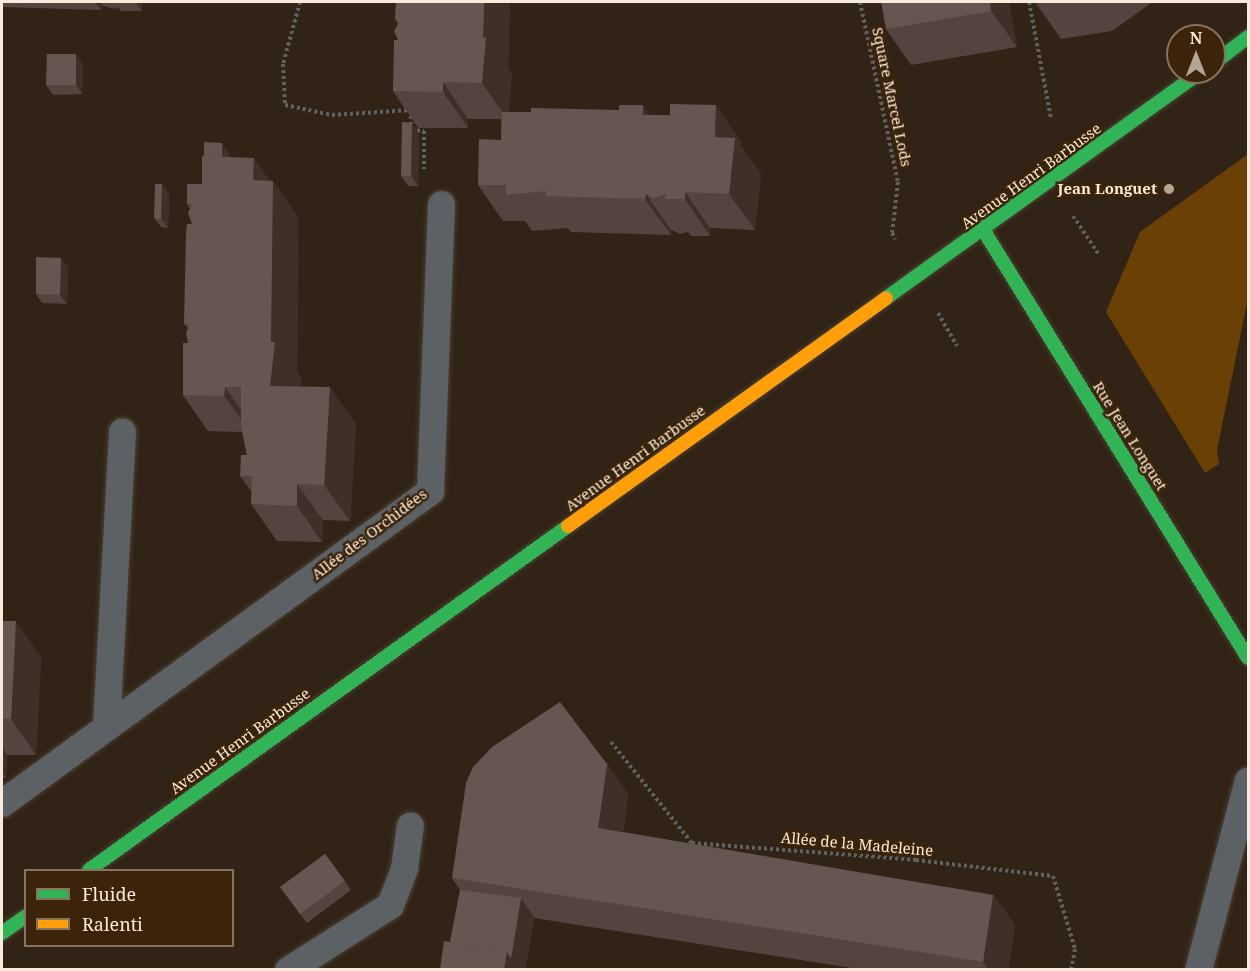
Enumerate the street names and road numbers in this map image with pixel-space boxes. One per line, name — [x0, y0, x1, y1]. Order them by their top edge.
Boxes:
street label: Square Marcel Lods — [868, 26, 916, 168]
street label: Avenue Henri Barbusse — [958, 119, 1104, 233]
street label: Rue Jean Longuet — [1089, 378, 1171, 494]
street label: Avenue Henri Barbusse — [562, 401, 708, 515]
street label: Allée des Orchidées — [308, 485, 430, 583]
street label: Avenue Henri Barbusse — [167, 684, 313, 798]
street label: Allée de la Madeleine — [780, 828, 934, 860]

